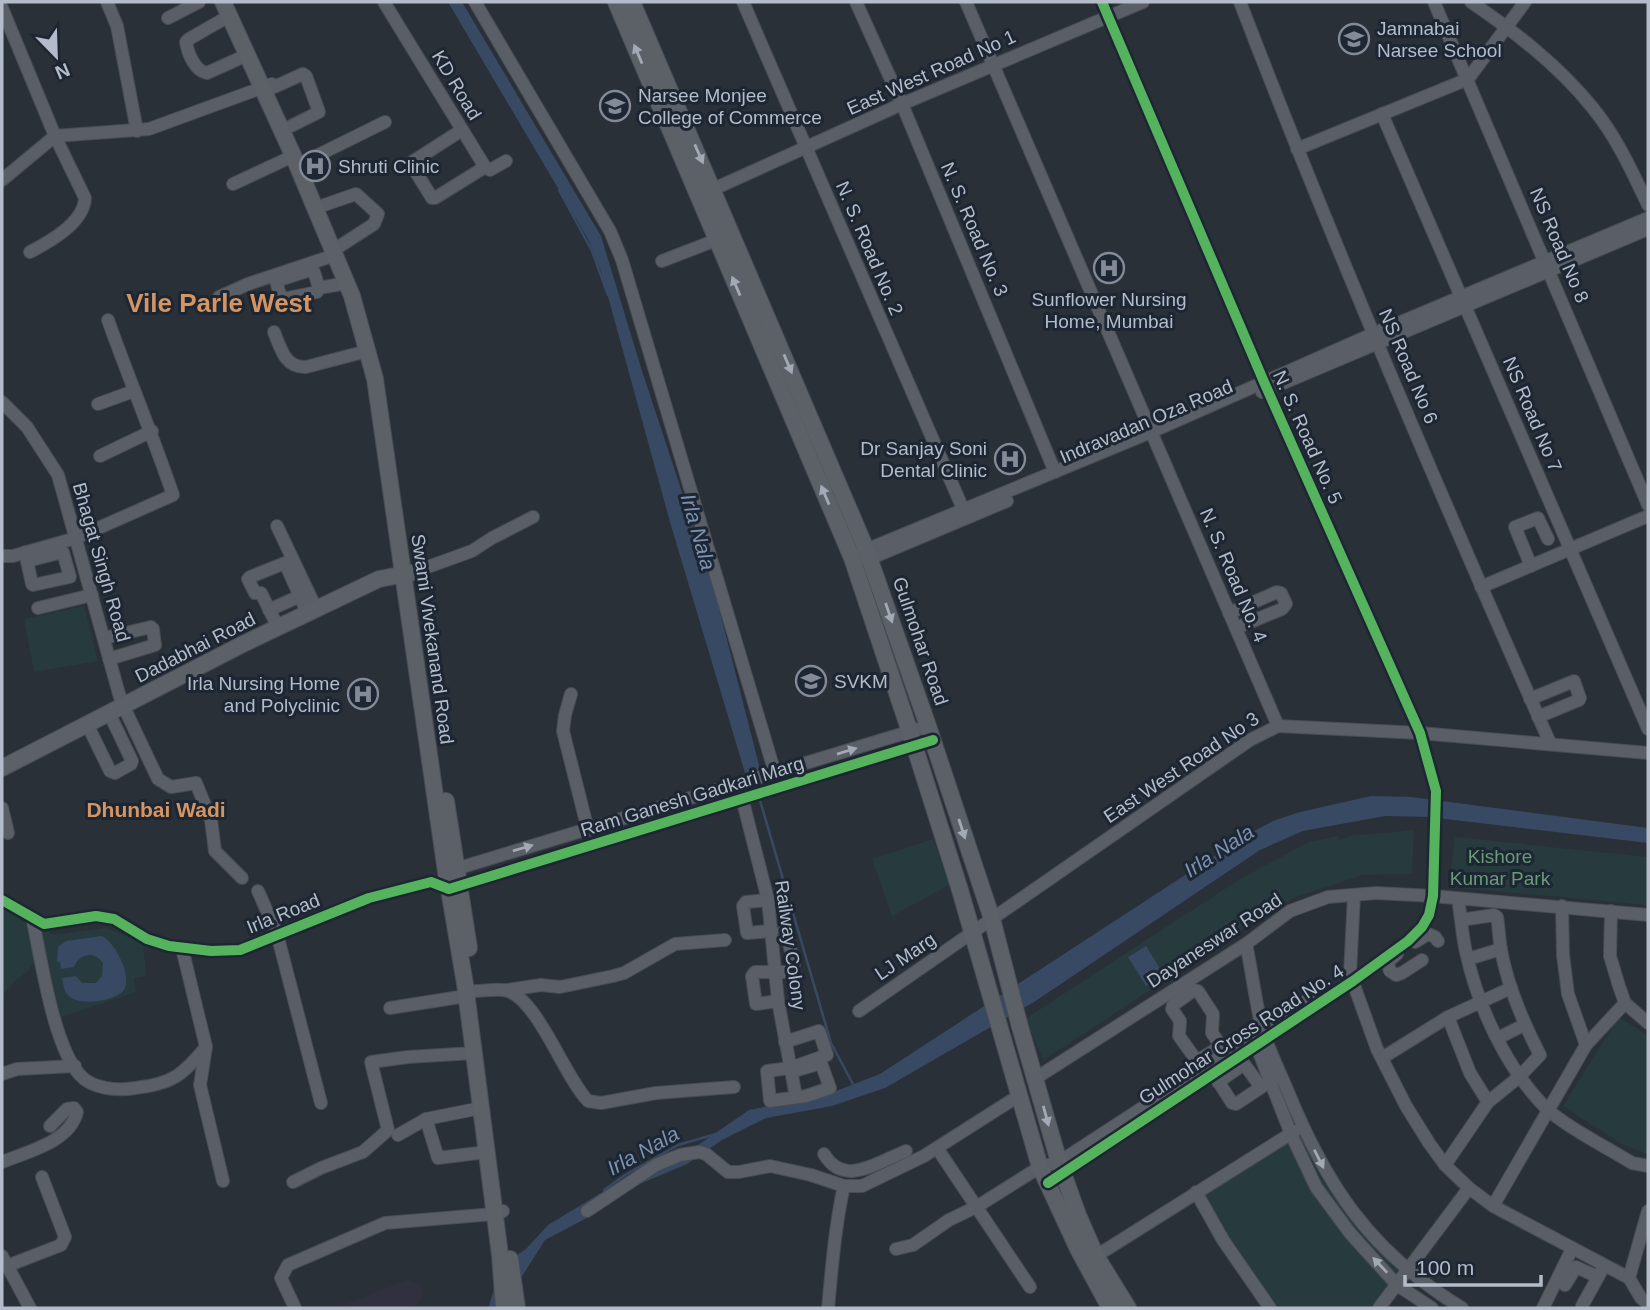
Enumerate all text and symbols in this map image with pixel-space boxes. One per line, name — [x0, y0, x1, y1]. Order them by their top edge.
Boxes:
place label: Jamnabai Narsee School — [1377, 18, 1502, 61]
north arrow — [21, 21, 91, 91]
school or university icon: Jamnabai Narsee School — [1337, 22, 1371, 56]
street label: East West Road No 1 — [844, 26, 1019, 119]
one-way arrow — [632, 43, 643, 64]
street label: KD Road — [428, 47, 485, 124]
text: N — [52, 59, 73, 84]
place label: Narsee Monjee College of Commerce — [638, 85, 822, 128]
school or university icon: Narsee Monjee College of Commerce — [598, 89, 632, 123]
one-way arrow — [693, 144, 705, 164]
hospital icon: Shruti Clinic — [298, 149, 332, 183]
place label: Shruti Clinic — [338, 156, 439, 177]
street label: N. S. Road No. 3 — [937, 159, 1012, 299]
street label: N. S. Road No. 2 — [832, 178, 907, 318]
street label: NS Road No 8 — [1526, 185, 1593, 306]
hospital icon: Sunflower Nursing Home, Mumbai — [1092, 251, 1126, 285]
one-way arrow — [730, 276, 742, 296]
district label: Vile Parle West — [126, 288, 312, 318]
place label: Sunflower Nursing Home, Mumbai — [1031, 289, 1187, 332]
street label: NS Road No 6 — [1375, 306, 1442, 427]
one-way arrow — [782, 353, 793, 374]
street label: NS Road No 7 — [1499, 354, 1566, 475]
street label: N. S. Road No. 5 — [1269, 367, 1346, 507]
street label: Indravadan Oza Road — [1057, 375, 1236, 467]
place label: Dr Sanjay Soni Dental Clinic — [860, 438, 987, 481]
hospital icon: Dr Sanjay Soni Dental Clinic — [993, 442, 1027, 476]
street label: Bhagat Singh Road — [69, 480, 134, 644]
one-way arrow — [819, 485, 831, 505]
water label: Irla Nala — [677, 491, 720, 573]
street label: N. S. Road No. 4 — [1196, 505, 1271, 646]
street label: Swami Vivekanand Road — [407, 533, 458, 745]
street label: Gulmohar Road — [889, 574, 952, 708]
one-way arrow — [883, 603, 894, 624]
street label: Dadabhai Road — [132, 608, 259, 687]
school or university icon: SVKM — [794, 664, 828, 698]
place label: SVKM — [834, 671, 888, 692]
place label: Irla Nursing Home and Polyclinic — [187, 673, 340, 716]
hospital icon: Irla Nursing Home and Polyclinic — [346, 677, 380, 711]
street label: East West Road No 3 — [1100, 708, 1263, 827]
one-way arrow — [837, 746, 858, 756]
street label: Ram Ganesh Gadkari Marg — [578, 752, 806, 840]
district label: Dhunbai Wadi — [86, 798, 226, 821]
one-way arrow — [957, 818, 968, 839]
water label: Irla Nala — [1180, 820, 1258, 882]
one-way arrow — [513, 843, 534, 853]
park label: Kishore Kumar Park — [1450, 846, 1551, 889]
street label: Railway Colony — [771, 879, 810, 1012]
street label: Irla Road — [244, 889, 323, 938]
street label: Dayaneswar Road — [1143, 889, 1286, 992]
street label: LJ Marg — [871, 929, 940, 984]
street label: Gulmohar Cross Road No. 4 — [1135, 960, 1348, 1109]
one-way arrow — [1041, 1105, 1052, 1127]
water label: Irla Nala — [603, 1122, 683, 1180]
one-way arrow — [1312, 1150, 1324, 1170]
scale bar — [1405, 1244, 1542, 1288]
text: 100 m — [1416, 1256, 1474, 1279]
one-way arrow — [1372, 1257, 1388, 1274]

